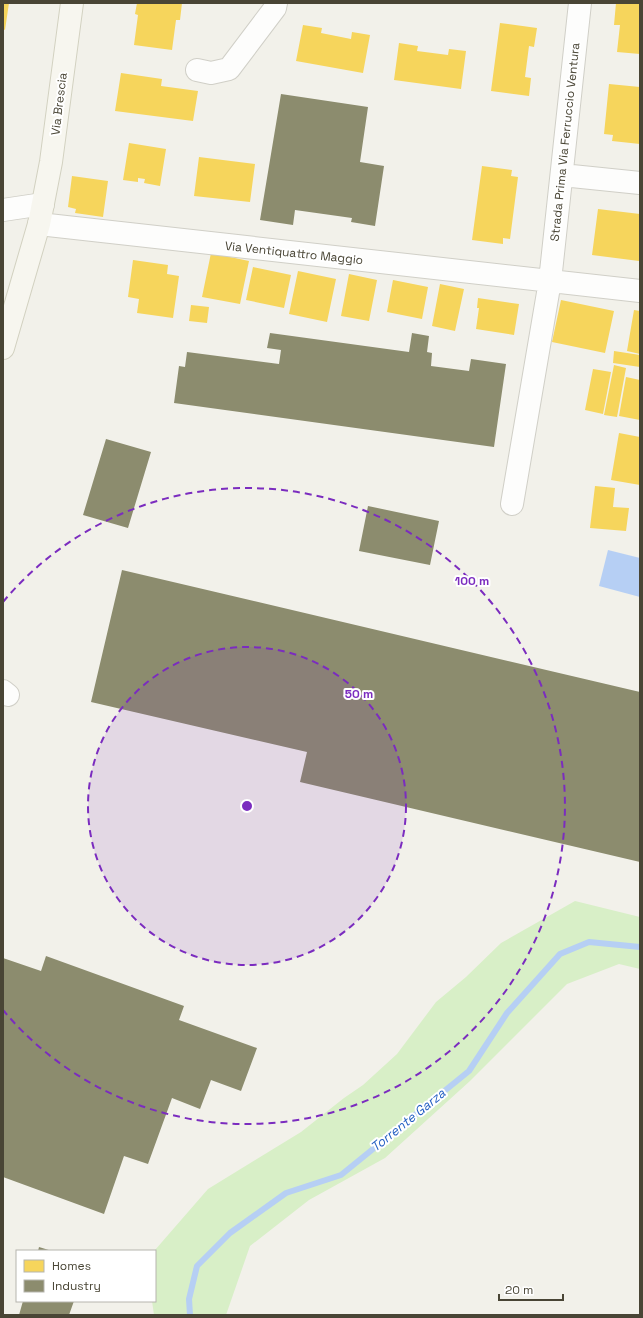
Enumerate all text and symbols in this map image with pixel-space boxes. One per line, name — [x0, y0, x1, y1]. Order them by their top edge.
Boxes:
street label: Strada Prima Via Ferruccio Ventura — [547, 42, 583, 242]
street label: Via Brescia — [47, 72, 71, 136]
street label: Via Ventiquattro Maggio — [224, 238, 364, 268]
text: 100 m — [455, 573, 489, 589]
text: 50 m — [345, 686, 373, 702]
centre of rings — [240, 799, 254, 813]
water label: Torrente Garza — [367, 1084, 449, 1155]
legend — [16, 1250, 156, 1302]
text: Homes — [52, 1258, 91, 1274]
scale bar — [499, 1276, 563, 1302]
text: Industry — [52, 1278, 101, 1294]
text: 20 m — [505, 1282, 533, 1298]

